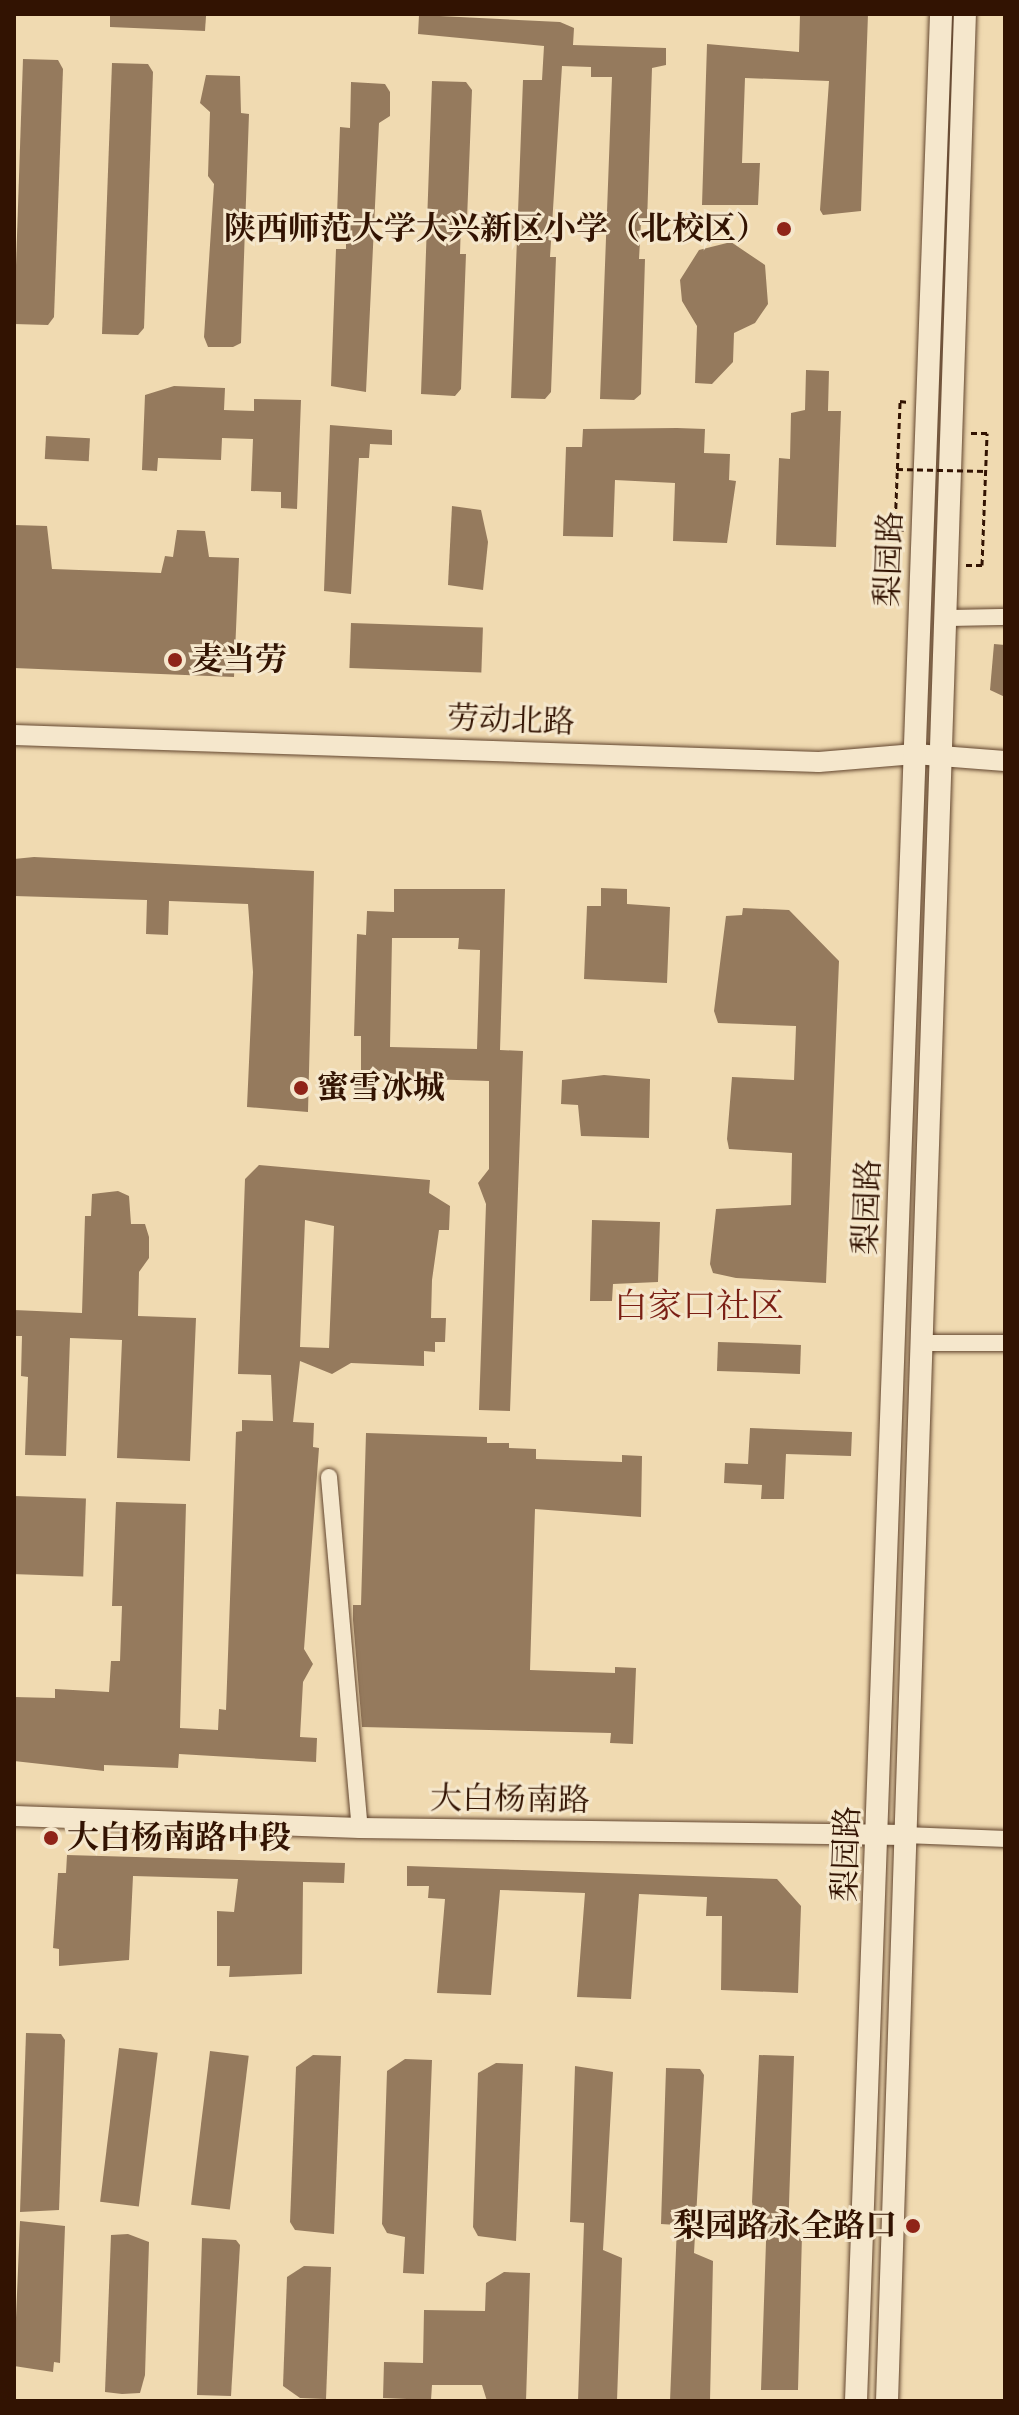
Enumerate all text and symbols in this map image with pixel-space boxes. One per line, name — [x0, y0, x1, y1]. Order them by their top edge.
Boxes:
place label: 陕西师范大学大兴新区小学（北校区） — [224, 210, 768, 248]
marker: 陕西师范大学大兴新区小学（北校区） — [775, 220, 793, 238]
street label: 梨园路 — [869, 510, 911, 608]
place label: 麦当劳 — [191, 641, 287, 679]
marker: 麦当劳 — [166, 651, 184, 669]
street label: 劳动北路 — [446, 700, 576, 742]
place label: 蜜雪冰城 — [317, 1069, 445, 1107]
marker: 蜜雪冰城 — [292, 1079, 310, 1097]
street label: 梨园路 — [847, 1158, 889, 1256]
district label: 白家口社区 — [614, 1286, 784, 1326]
street label: 大白杨南路 — [430, 1779, 590, 1821]
street label: 梨园路 — [826, 1805, 868, 1903]
place label: 大白杨南路中段 — [67, 1819, 291, 1857]
marker: 大白杨南路中段 — [42, 1829, 60, 1847]
place label: 梨园路永全路口 — [673, 2207, 897, 2245]
marker: 梨园路永全路口 — [904, 2217, 922, 2235]

